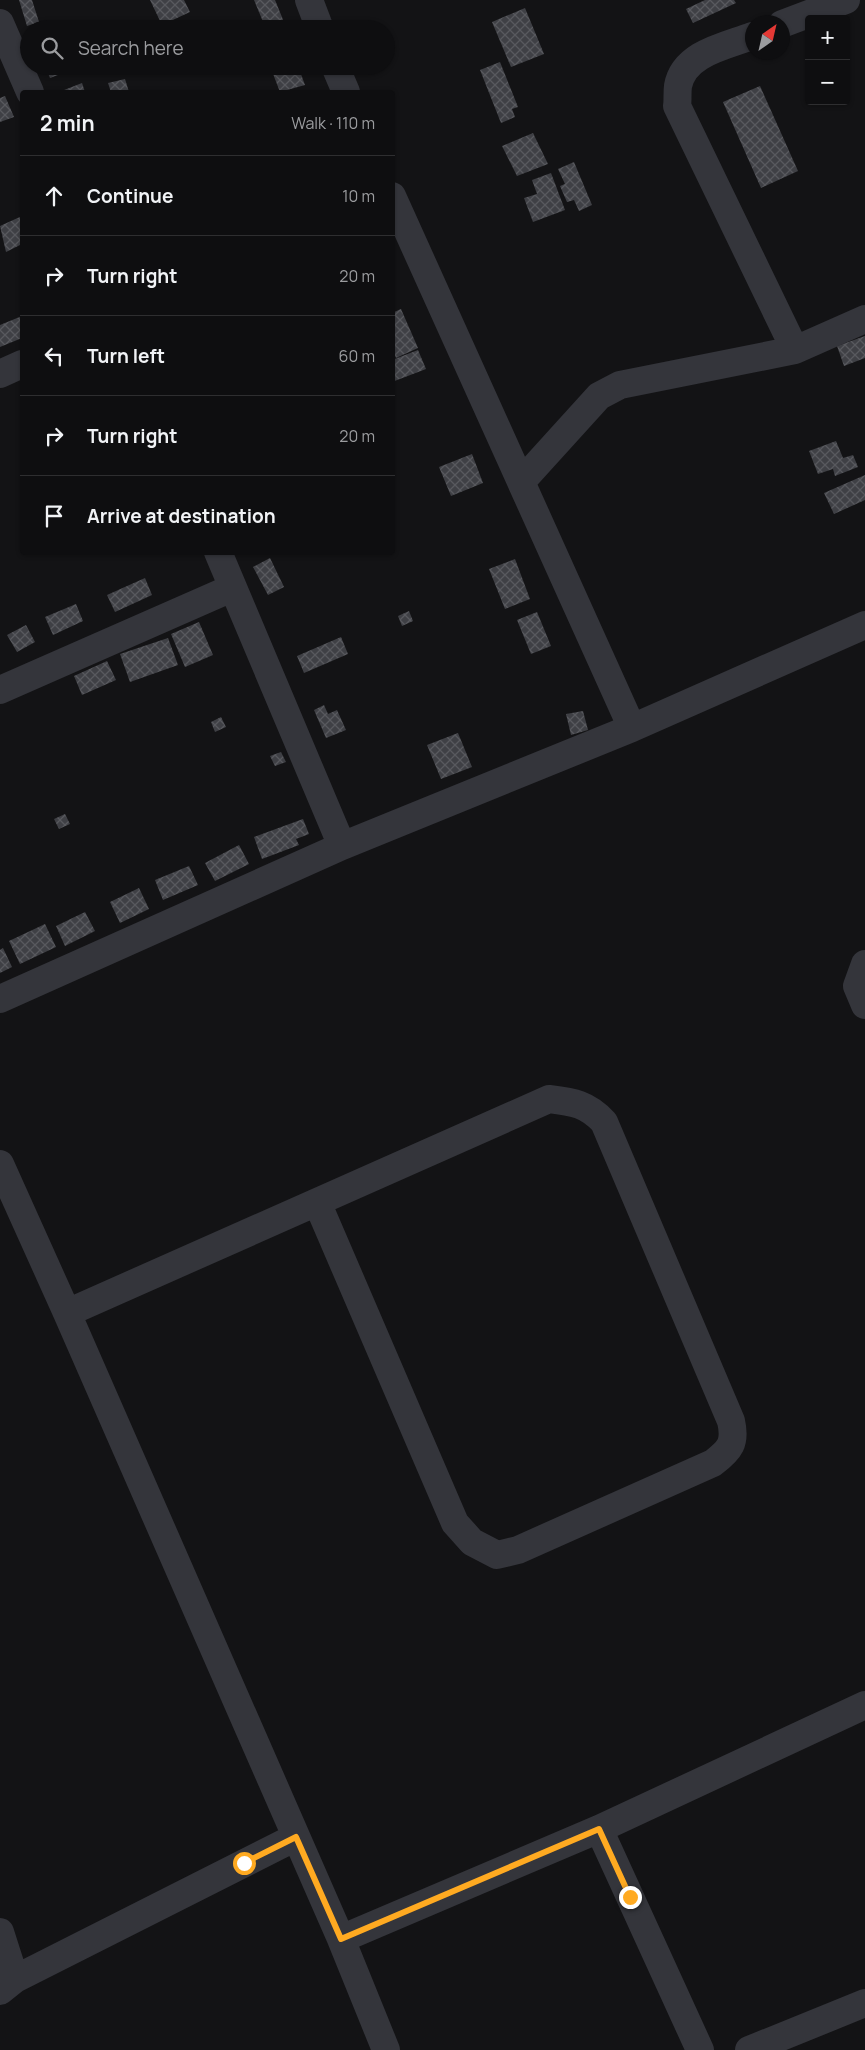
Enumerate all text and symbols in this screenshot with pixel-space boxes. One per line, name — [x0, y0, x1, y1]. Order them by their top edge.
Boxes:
north arrow — [745, 15, 790, 60]
map controls — [805, 15, 850, 105]
button: + — [805, 15, 850, 60]
search box — [20, 20, 395, 75]
icon: search — [38, 34, 66, 62]
text: Search here — [78, 35, 184, 61]
button: − — [805, 60, 850, 105]
text: 2 min — [40, 109, 95, 137]
text: Walk · 110 m — [291, 112, 375, 134]
icon: ahead — [40, 182, 68, 210]
text: Continue — [87, 183, 173, 209]
text: 10 m — [342, 185, 375, 207]
icon: right — [40, 262, 68, 290]
text: Turn right — [87, 263, 177, 289]
text: 20 m — [339, 265, 375, 287]
icon: left — [40, 342, 68, 370]
text: Turn left — [87, 343, 165, 369]
text: 60 m — [339, 345, 375, 367]
icon: right — [40, 422, 68, 450]
text: Turn right — [87, 423, 177, 449]
text: 20 m — [339, 425, 375, 447]
icon: arrive — [40, 502, 68, 530]
text: Arrive at destination — [87, 503, 276, 529]
route start — [233, 1852, 256, 1875]
route end — [619, 1886, 642, 1909]

